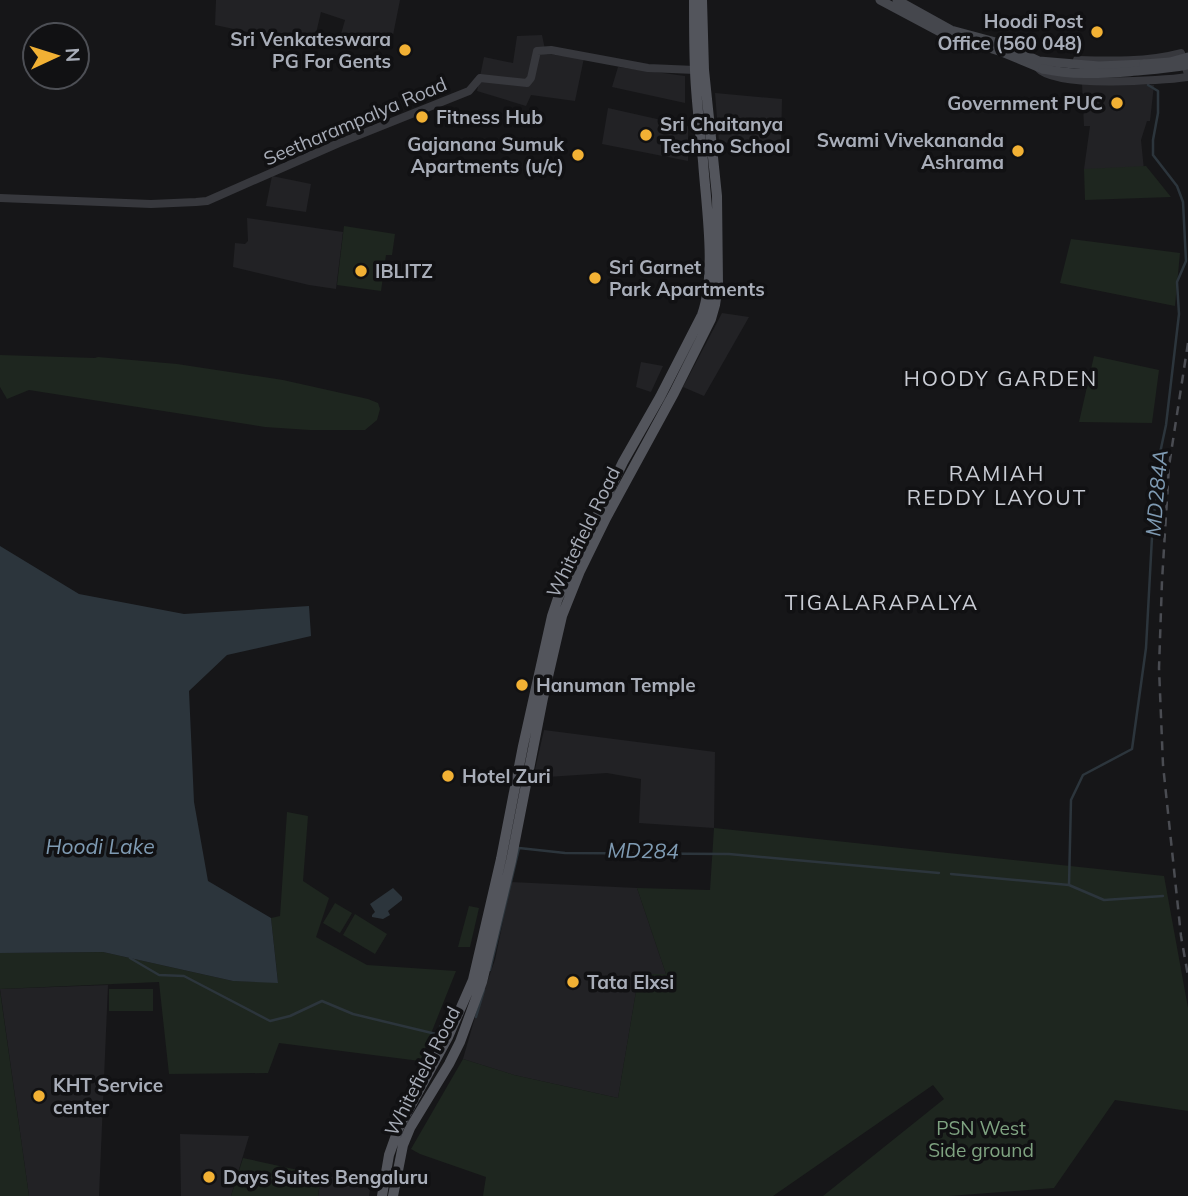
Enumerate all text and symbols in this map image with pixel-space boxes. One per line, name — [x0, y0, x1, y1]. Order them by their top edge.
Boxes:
place label: Hoodi Post Office (560 048) — [937, 9, 1083, 55]
north arrow — [21, 21, 91, 91]
marker: Hoodi Post Office (560 048) — [1089, 24, 1105, 40]
place label: Sri Venkateswara PG For Gents — [230, 27, 391, 73]
marker: Sri Venkateswara PG For Gents — [397, 42, 413, 58]
text: N — [60, 47, 85, 63]
street label: Seetharampalya Road — [260, 72, 450, 170]
place label: Government PUC — [947, 91, 1103, 115]
marker: Government PUC — [1109, 95, 1125, 111]
place label: Fitness Hub — [436, 105, 543, 129]
marker: Fitness Hub — [414, 109, 430, 125]
place label: Sri Chaitanya Techno School — [660, 112, 790, 158]
marker: Sri Chaitanya Techno School — [638, 127, 654, 143]
place label: Swami Vivekananda Ashrama — [817, 128, 1004, 174]
place label: Gajanana Sumuk Apartments (u/c) — [407, 132, 565, 178]
marker: Swami Vivekananda Ashrama — [1010, 143, 1026, 159]
marker: Gajanana Sumuk Apartments (u/c) — [570, 147, 586, 163]
place label: Sri Garnet Park Apartments — [609, 255, 765, 301]
place label: IBLITZ — [375, 259, 433, 283]
marker: IBLITZ — [353, 263, 369, 279]
marker: Sri Garnet Park Apartments — [587, 270, 603, 286]
district label: HOODY GARDEN — [904, 365, 1098, 391]
water label: MD284A — [1139, 448, 1173, 537]
district label: RAMIAH REDDY LAYOUT — [907, 460, 1087, 510]
street label: Whitefield Road — [541, 463, 625, 601]
district label: TIGALARAPALYA — [785, 589, 979, 615]
place label: Hanuman Temple — [536, 673, 696, 697]
marker: Hanuman Temple — [514, 677, 530, 693]
place label: Hotel Zuri — [462, 764, 551, 788]
marker: Hotel Zuri — [440, 768, 456, 784]
water label: Hoodi Lake — [45, 833, 155, 859]
water label: MD284 — [607, 836, 679, 864]
place label: Tata Elxsi — [587, 970, 674, 994]
marker: Tata Elxsi — [565, 974, 581, 990]
street label: Whitefield Road — [379, 1002, 465, 1140]
place label: KHT Service center — [53, 1073, 163, 1119]
marker: KHT Service center — [31, 1088, 47, 1104]
park label: PSN West Side ground — [928, 1116, 1034, 1162]
place label: Days Suites Bengaluru — [223, 1165, 428, 1189]
marker: Days Suites Bengaluru — [201, 1169, 217, 1185]

